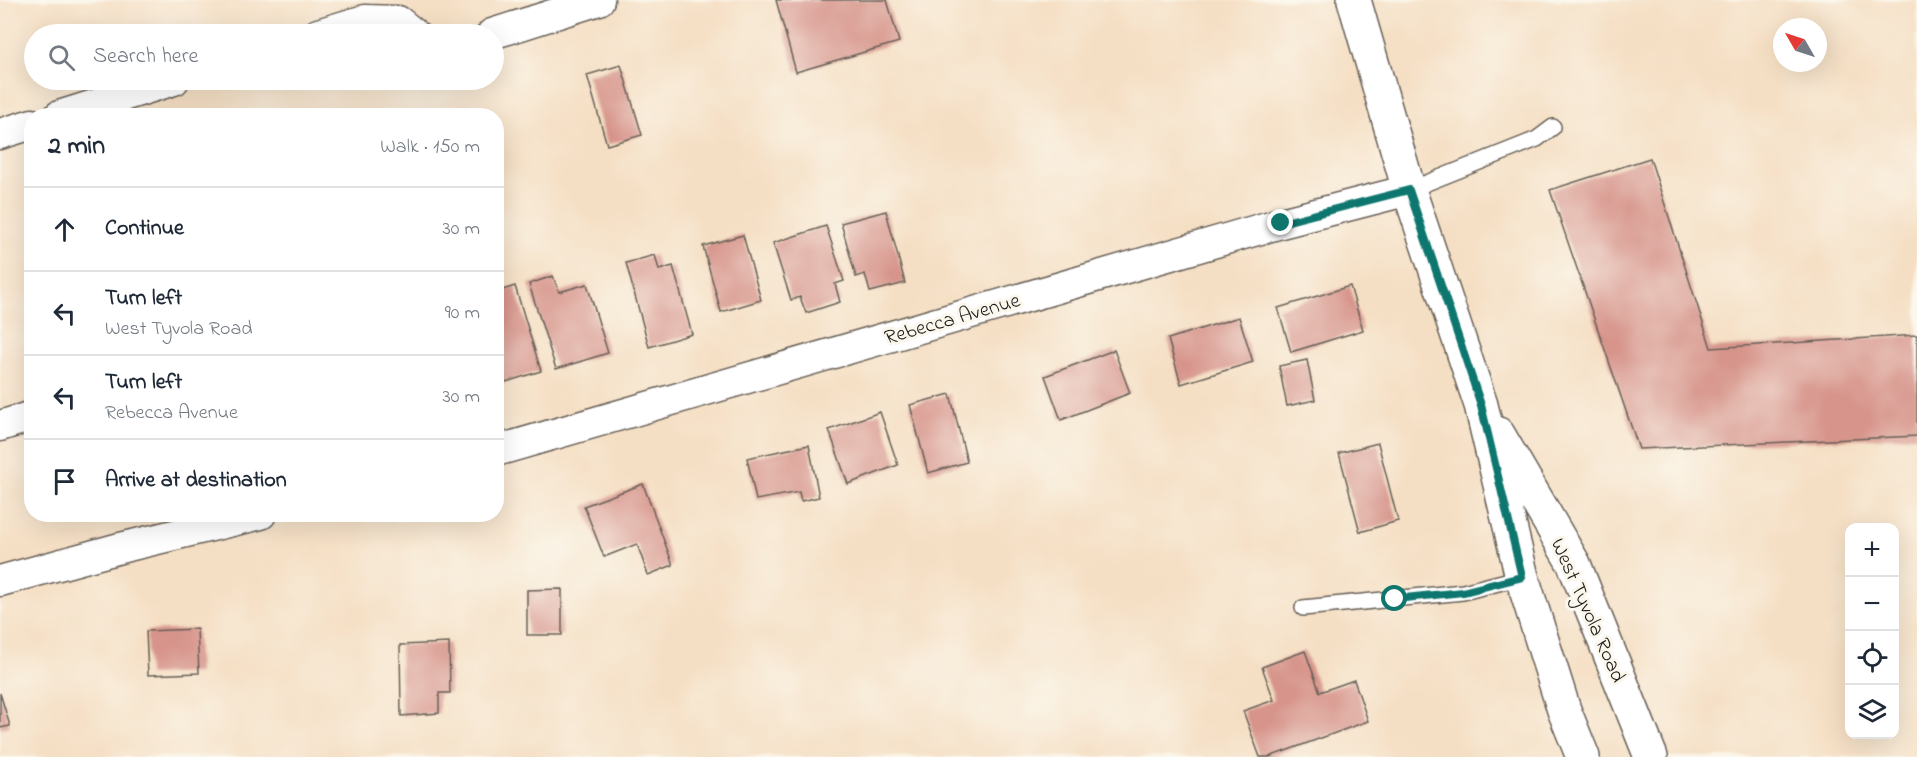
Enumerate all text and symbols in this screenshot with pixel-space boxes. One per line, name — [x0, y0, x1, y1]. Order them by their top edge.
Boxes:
north arrow — [1773, 18, 1827, 72]
search box — [24, 24, 504, 90]
icon: search — [45, 41, 78, 74]
text: Search here — [93, 41, 198, 73]
text: 2 min — [48, 128, 105, 166]
text: Walk · 150 m — [380, 133, 480, 162]
route end — [1267, 209, 1293, 235]
icon: ahead — [48, 213, 81, 246]
text: Continue — [105, 213, 184, 245]
text: 30 m — [443, 215, 480, 244]
text: Turn left — [105, 283, 182, 315]
street label: Rebecca Avenue — [881, 286, 1024, 354]
icon: left — [48, 297, 81, 330]
text: 90 m — [445, 299, 480, 328]
text: West Tyvola Road — [105, 315, 253, 344]
text: Turn left — [105, 367, 182, 399]
icon: left — [48, 381, 81, 414]
text: 30 m — [443, 383, 480, 412]
text: Rebecca Avenue — [105, 399, 238, 428]
icon: arrive — [48, 465, 81, 498]
text: Arrive at destination — [105, 465, 287, 497]
map controls — [1845, 523, 1899, 739]
button: + — [1845, 523, 1899, 577]
street label: West Tyvola Road — [1540, 534, 1632, 689]
button: − — [1845, 577, 1899, 631]
route start — [1381, 585, 1407, 611]
button: locate — [1845, 631, 1899, 685]
button: layers — [1845, 685, 1899, 739]

